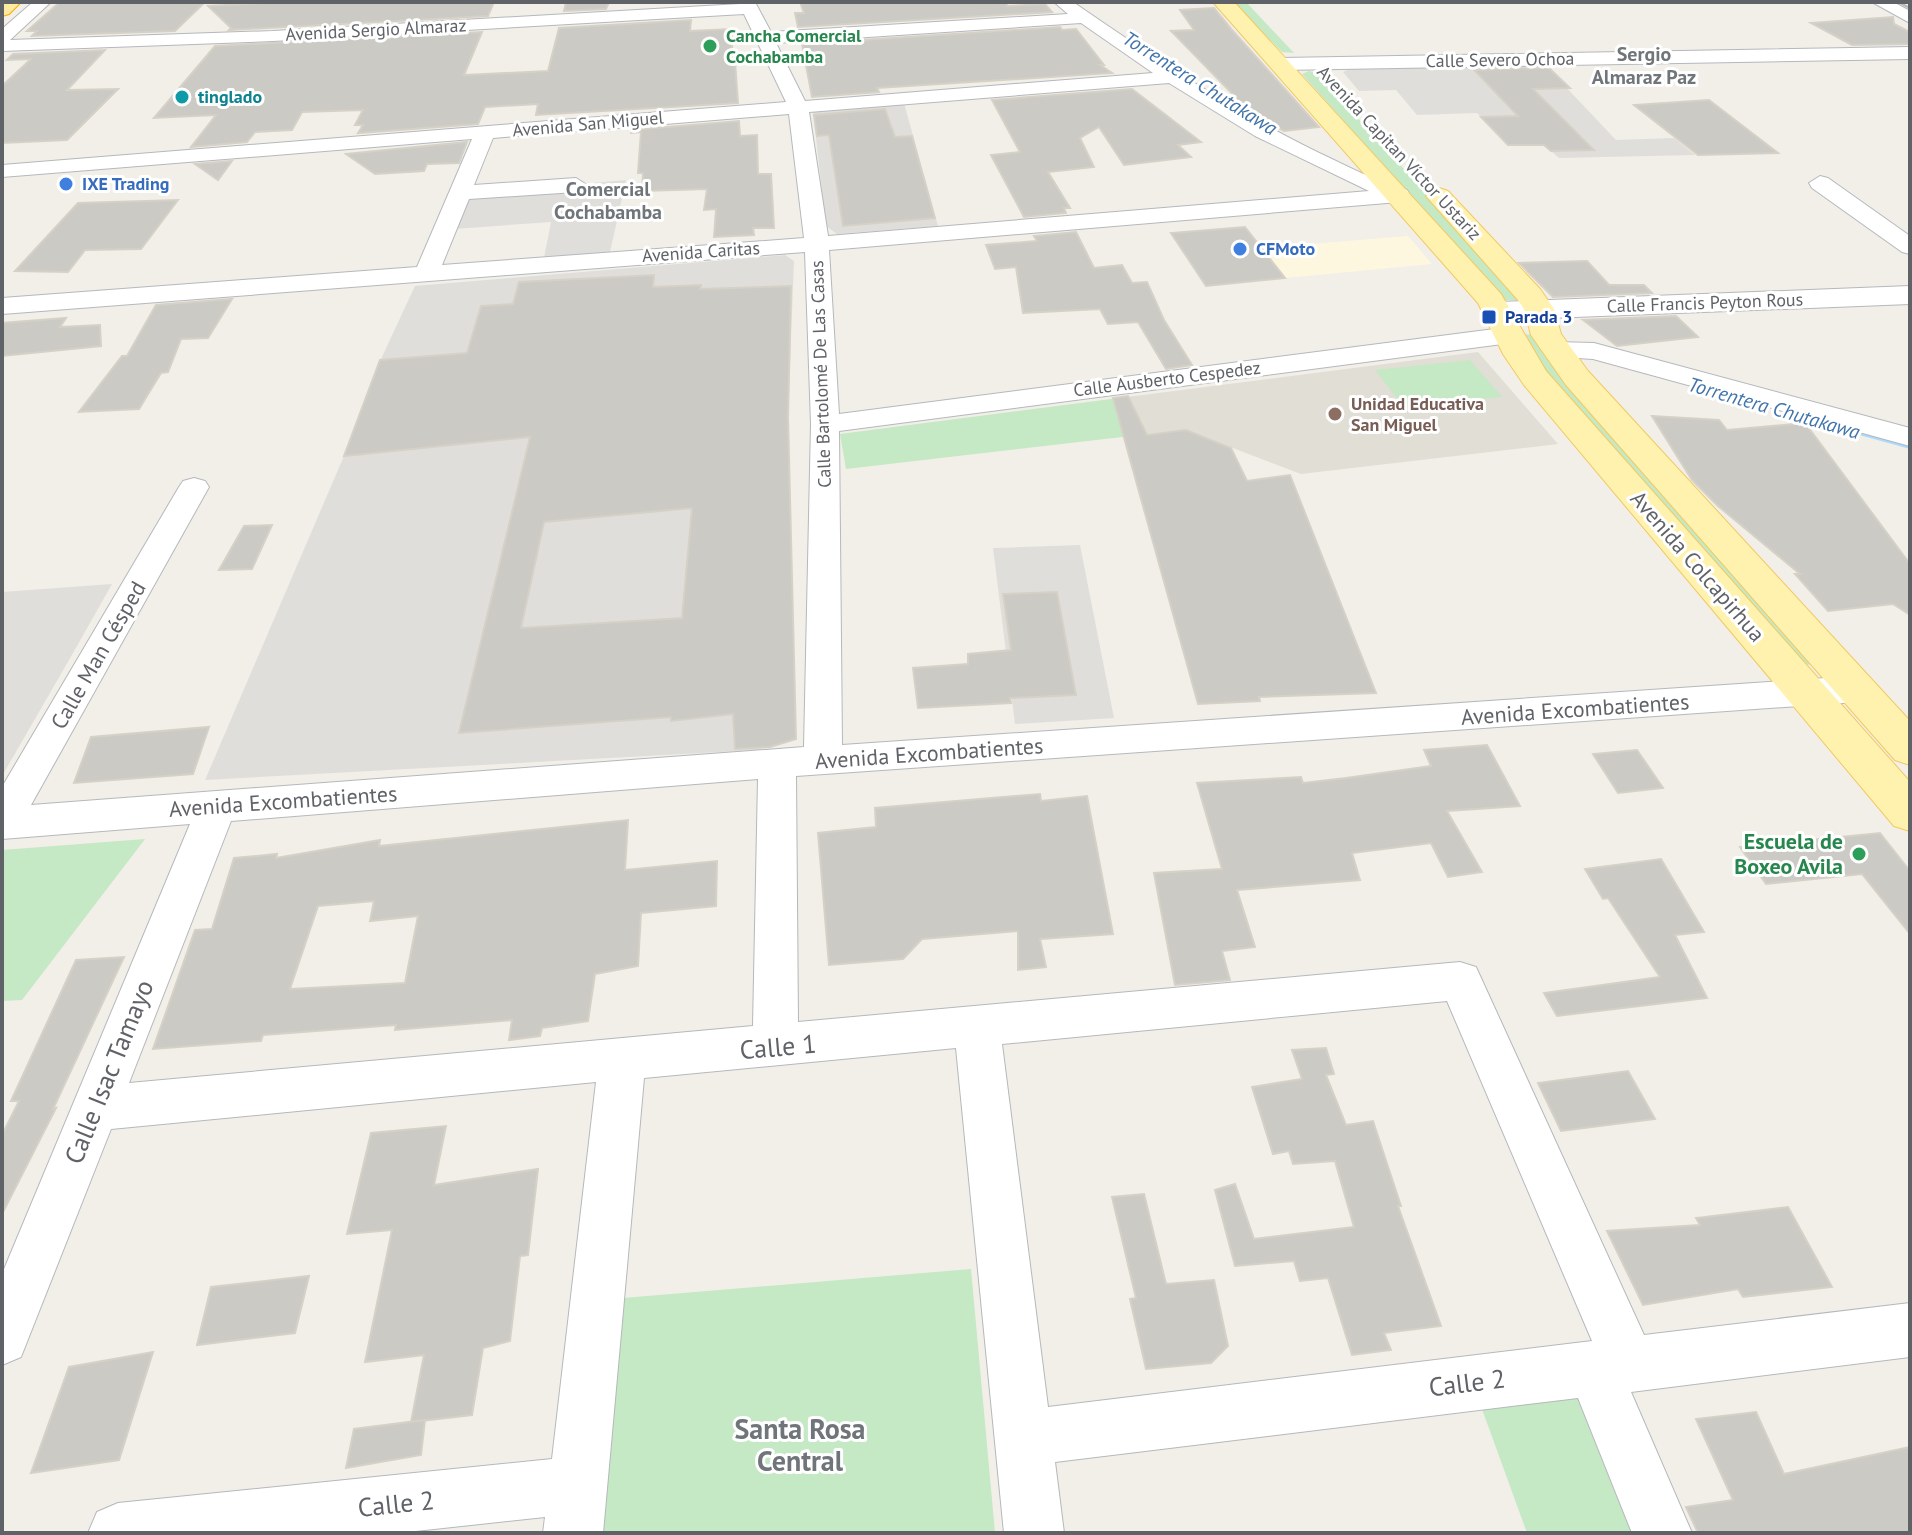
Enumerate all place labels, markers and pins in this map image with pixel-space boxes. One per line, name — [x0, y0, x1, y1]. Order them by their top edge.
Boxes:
place label: Cancha Comercial Cochabamba — [726, 24, 862, 68]
marker: Cancha Comercial Cochabamba — [701, 37, 719, 55]
place label: tinglado — [198, 85, 263, 108]
marker: tinglado — [173, 88, 191, 106]
place label: IXE Trading — [82, 172, 169, 195]
marker: IXE Trading — [57, 175, 75, 193]
place label: CFMoto — [1256, 237, 1315, 260]
marker: CFMoto — [1231, 240, 1249, 258]
place label: Parada 3 — [1505, 305, 1572, 328]
marker: Parada 3 — [1480, 308, 1498, 326]
place label: Unidad Educativa San Miguel — [1351, 392, 1484, 436]
marker: Unidad Educativa San Miguel — [1326, 405, 1344, 423]
place label: Escuela de Boxeo Avila — [1734, 827, 1843, 880]
marker: Escuela de Boxeo Avila — [1850, 845, 1868, 863]

